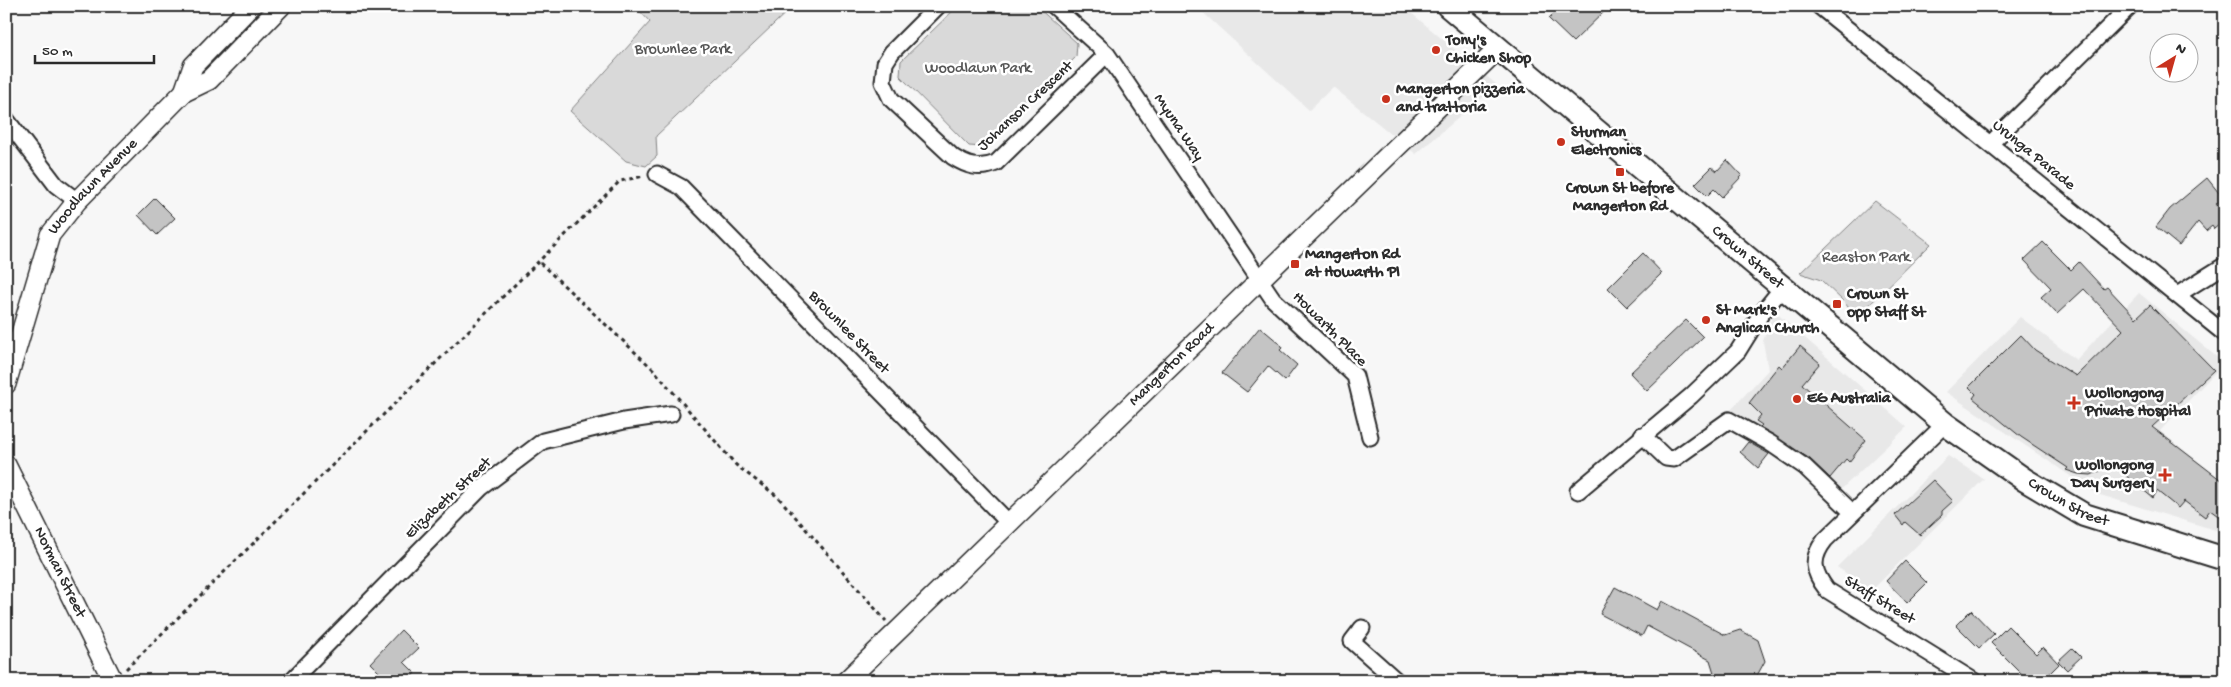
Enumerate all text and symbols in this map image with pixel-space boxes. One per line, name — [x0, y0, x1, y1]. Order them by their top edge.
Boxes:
scale bar — [35, 32, 154, 64]
place label: Tony's Chicken Shop — [1444, 32, 1531, 69]
north arrow — [2148, 32, 2198, 82]
text: N — [2172, 40, 2189, 59]
park label: Brownlee Park — [634, 41, 733, 60]
text: 50 m — [42, 43, 73, 61]
marker: Tony's Chicken Shop — [1430, 44, 1442, 56]
street label: Johanson Crescent — [974, 57, 1079, 156]
park label: Woodlawn Park — [925, 60, 1033, 79]
place label: Mangerton pizzeria and trattoria — [1395, 81, 1526, 118]
street label: Myuna Way — [1149, 91, 1208, 165]
marker: Mangerton pizzeria and trattoria — [1380, 93, 1392, 105]
street label: Urunga Parade — [1988, 117, 2079, 196]
place label: Sturman Electronics — [1571, 124, 1642, 161]
street label: Woodlawn Avenue — [44, 134, 143, 239]
marker: Sturman Electronics — [1555, 136, 1567, 148]
marker: Crown St before Mangerton Rd — [1614, 166, 1626, 178]
place label: Crown St before Mangerton Rd — [1565, 179, 1675, 217]
street label: Crown Street — [1707, 222, 1789, 295]
place label: Mangerton Rd at Howarth Pl — [1304, 246, 1401, 283]
park label: Reaston Park — [1822, 249, 1912, 268]
marker: Mangerton Rd at Howarth Pl — [1289, 258, 1301, 270]
place label: Crown St opp Staff St — [1846, 286, 1927, 323]
street label: Brownlee Street — [803, 287, 894, 380]
street label: Howarth Place — [1288, 289, 1371, 372]
marker: Crown St opp Staff St — [1831, 298, 1843, 310]
place label: St Mark's Anglican Church — [1715, 302, 1820, 339]
marker: St Mark's Anglican Church — [1700, 314, 1712, 326]
street label: Mangerton Road — [1125, 318, 1220, 411]
place label: Wollongong Private Hospital — [2084, 385, 2192, 422]
place label: EG Australia — [1807, 390, 1892, 409]
marker: EG Australia — [1791, 393, 1803, 405]
marker: Wollongong Private Hospital — [2067, 396, 2081, 410]
street label: Elizabeth Street — [402, 453, 497, 544]
place label: Wollongong Day Surgery — [2070, 457, 2154, 494]
marker: Wollongong Day Surgery — [2158, 468, 2172, 482]
street label: Crown Street — [2024, 474, 2112, 532]
street label: Norman Street — [29, 524, 90, 622]
street label: Staff Street — [1840, 572, 1919, 630]

